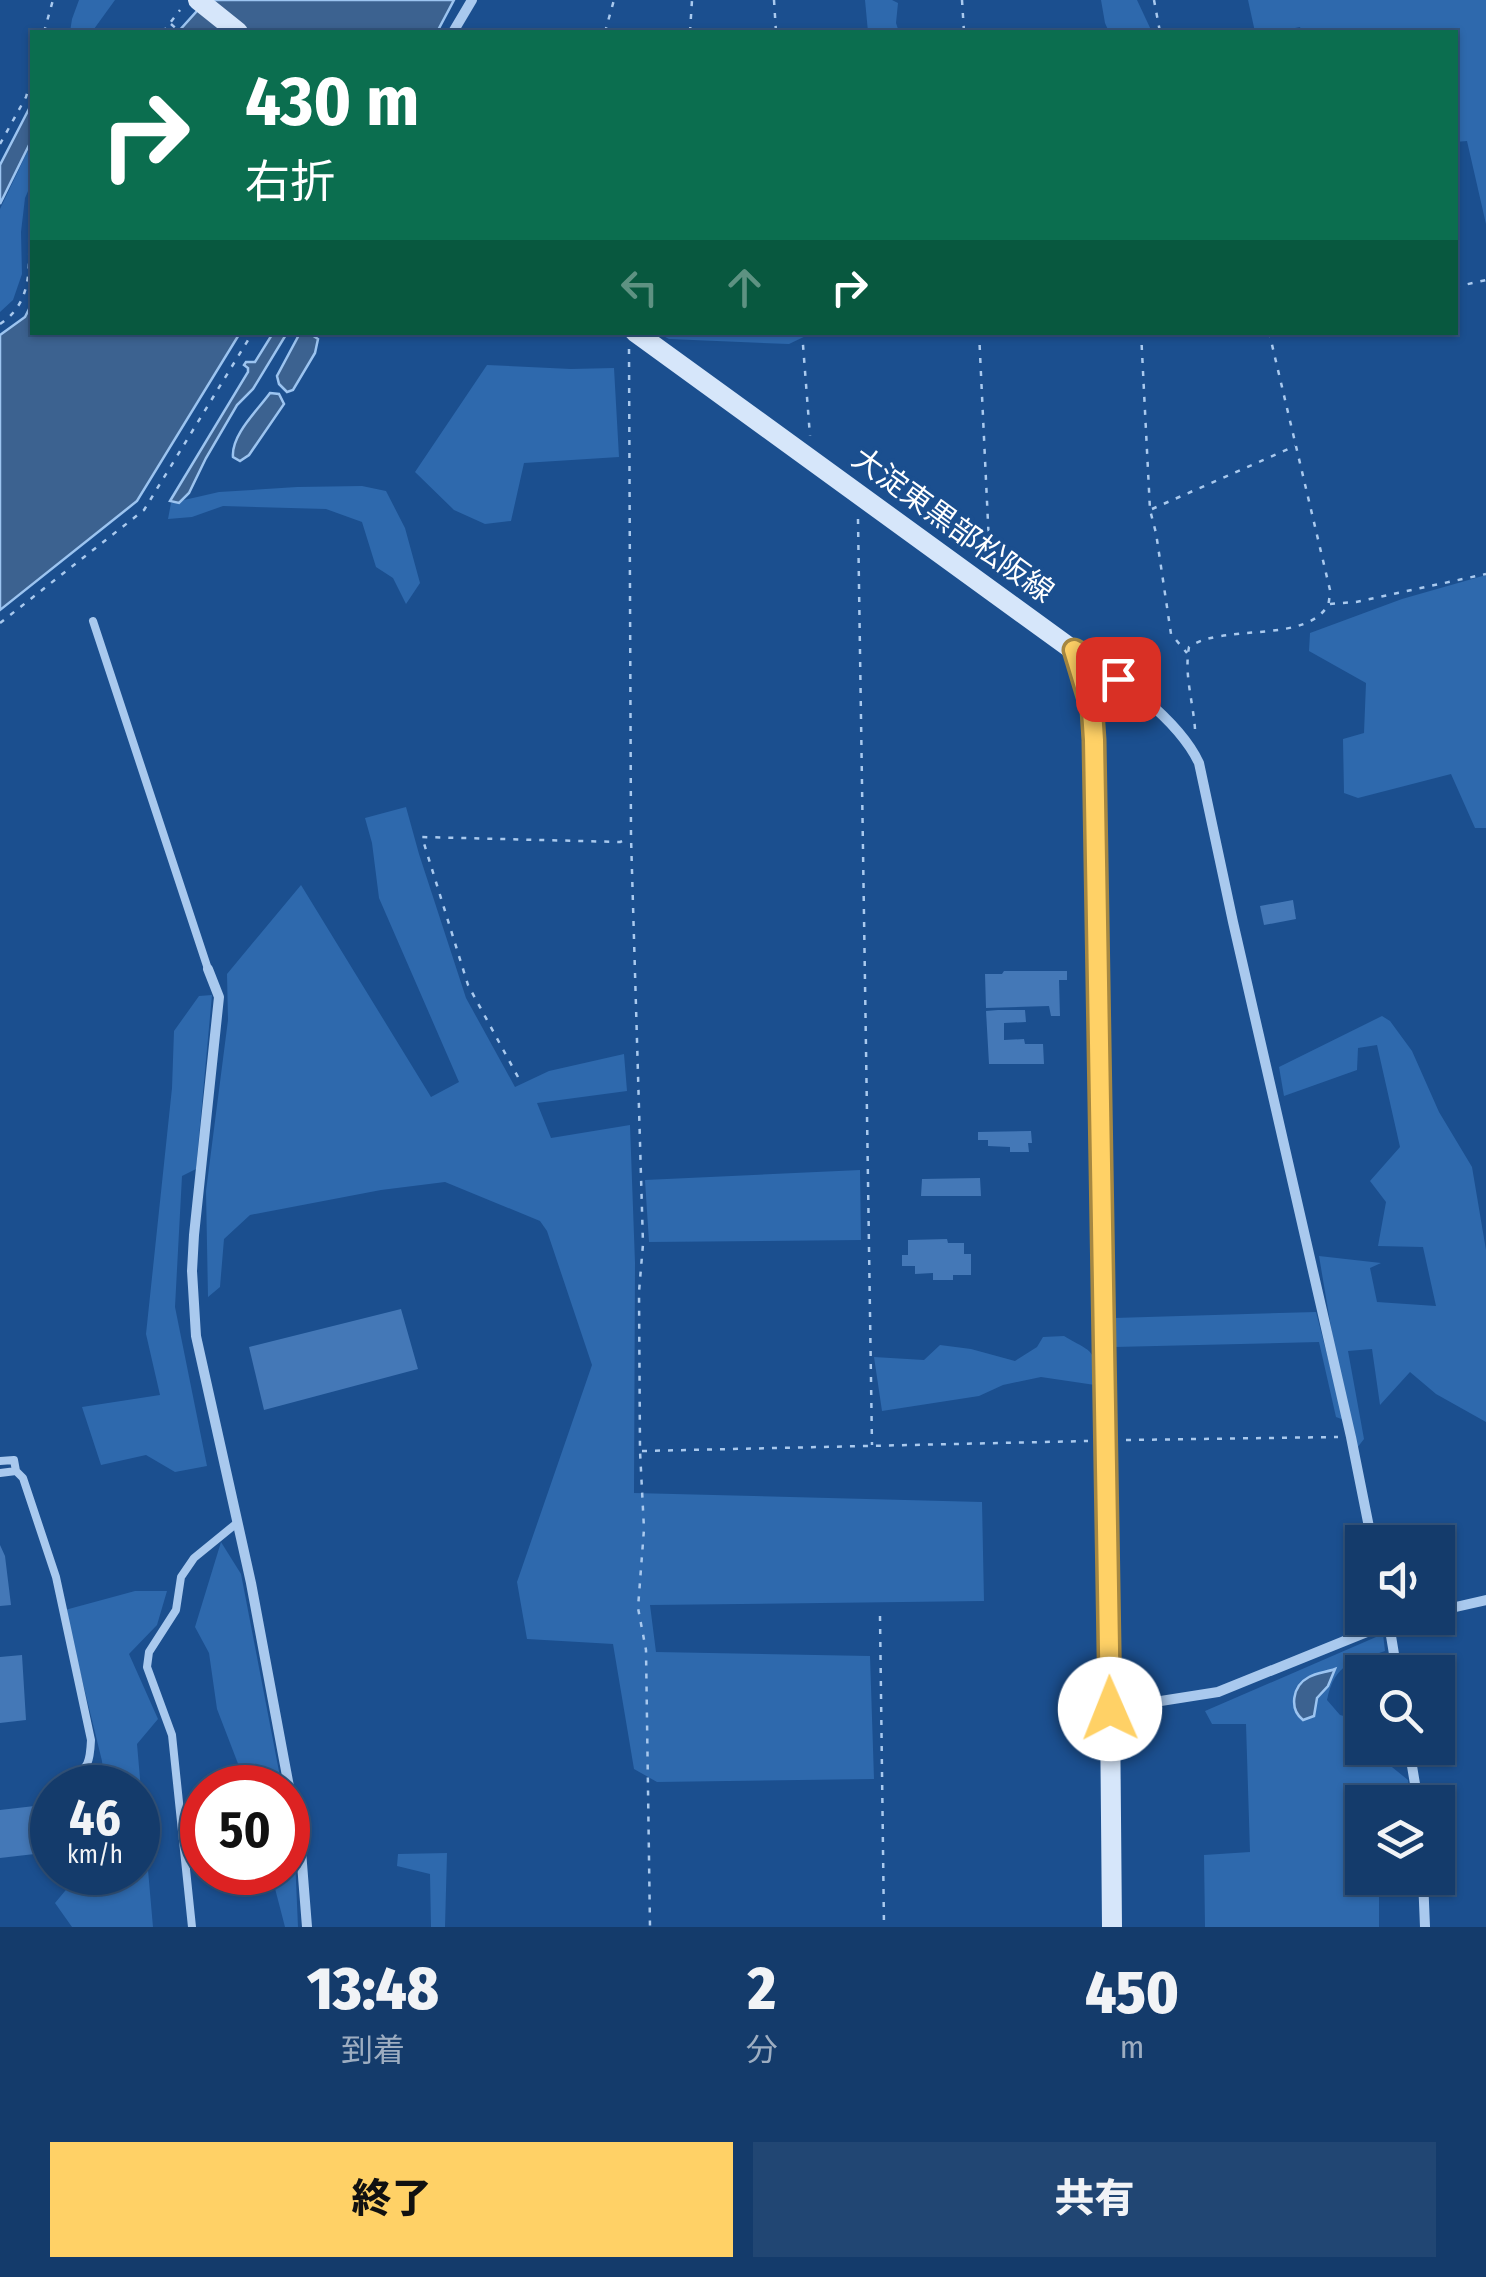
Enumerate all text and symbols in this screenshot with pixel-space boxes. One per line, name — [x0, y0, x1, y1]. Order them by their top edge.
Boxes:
text: 430 m — [245, 60, 420, 144]
icon: right — [80, 70, 210, 200]
text: 右折 — [245, 155, 335, 209]
icon: left — [612, 260, 667, 315]
icon: ahead — [717, 260, 772, 315]
icon: right — [822, 260, 877, 315]
street label: 大淀東黒部松阪線 — [845, 440, 1061, 610]
pin — [1076, 637, 1161, 722]
icon: arrive — [1091, 652, 1146, 707]
map controls — [1345, 1525, 1455, 1895]
button: sound — [1345, 1525, 1455, 1635]
button: search — [1345, 1655, 1455, 1765]
position arrow — [1058, 1657, 1162, 1761]
speed limit sign: 50 — [180, 1765, 310, 1895]
button: layers — [1345, 1785, 1455, 1895]
text: 46 — [69, 1788, 121, 1848]
text: km/h — [67, 1840, 123, 1870]
text: 13:48 — [307, 1953, 439, 2025]
text: 2 — [748, 1953, 776, 2025]
text: 450 — [1085, 1957, 1179, 2029]
text: m — [1120, 2028, 1144, 2066]
text: 到着 — [341, 2031, 405, 2069]
text: 分 — [746, 2031, 778, 2069]
button: 終了 — [50, 2142, 733, 2257]
button: 共有 — [753, 2142, 1436, 2257]

